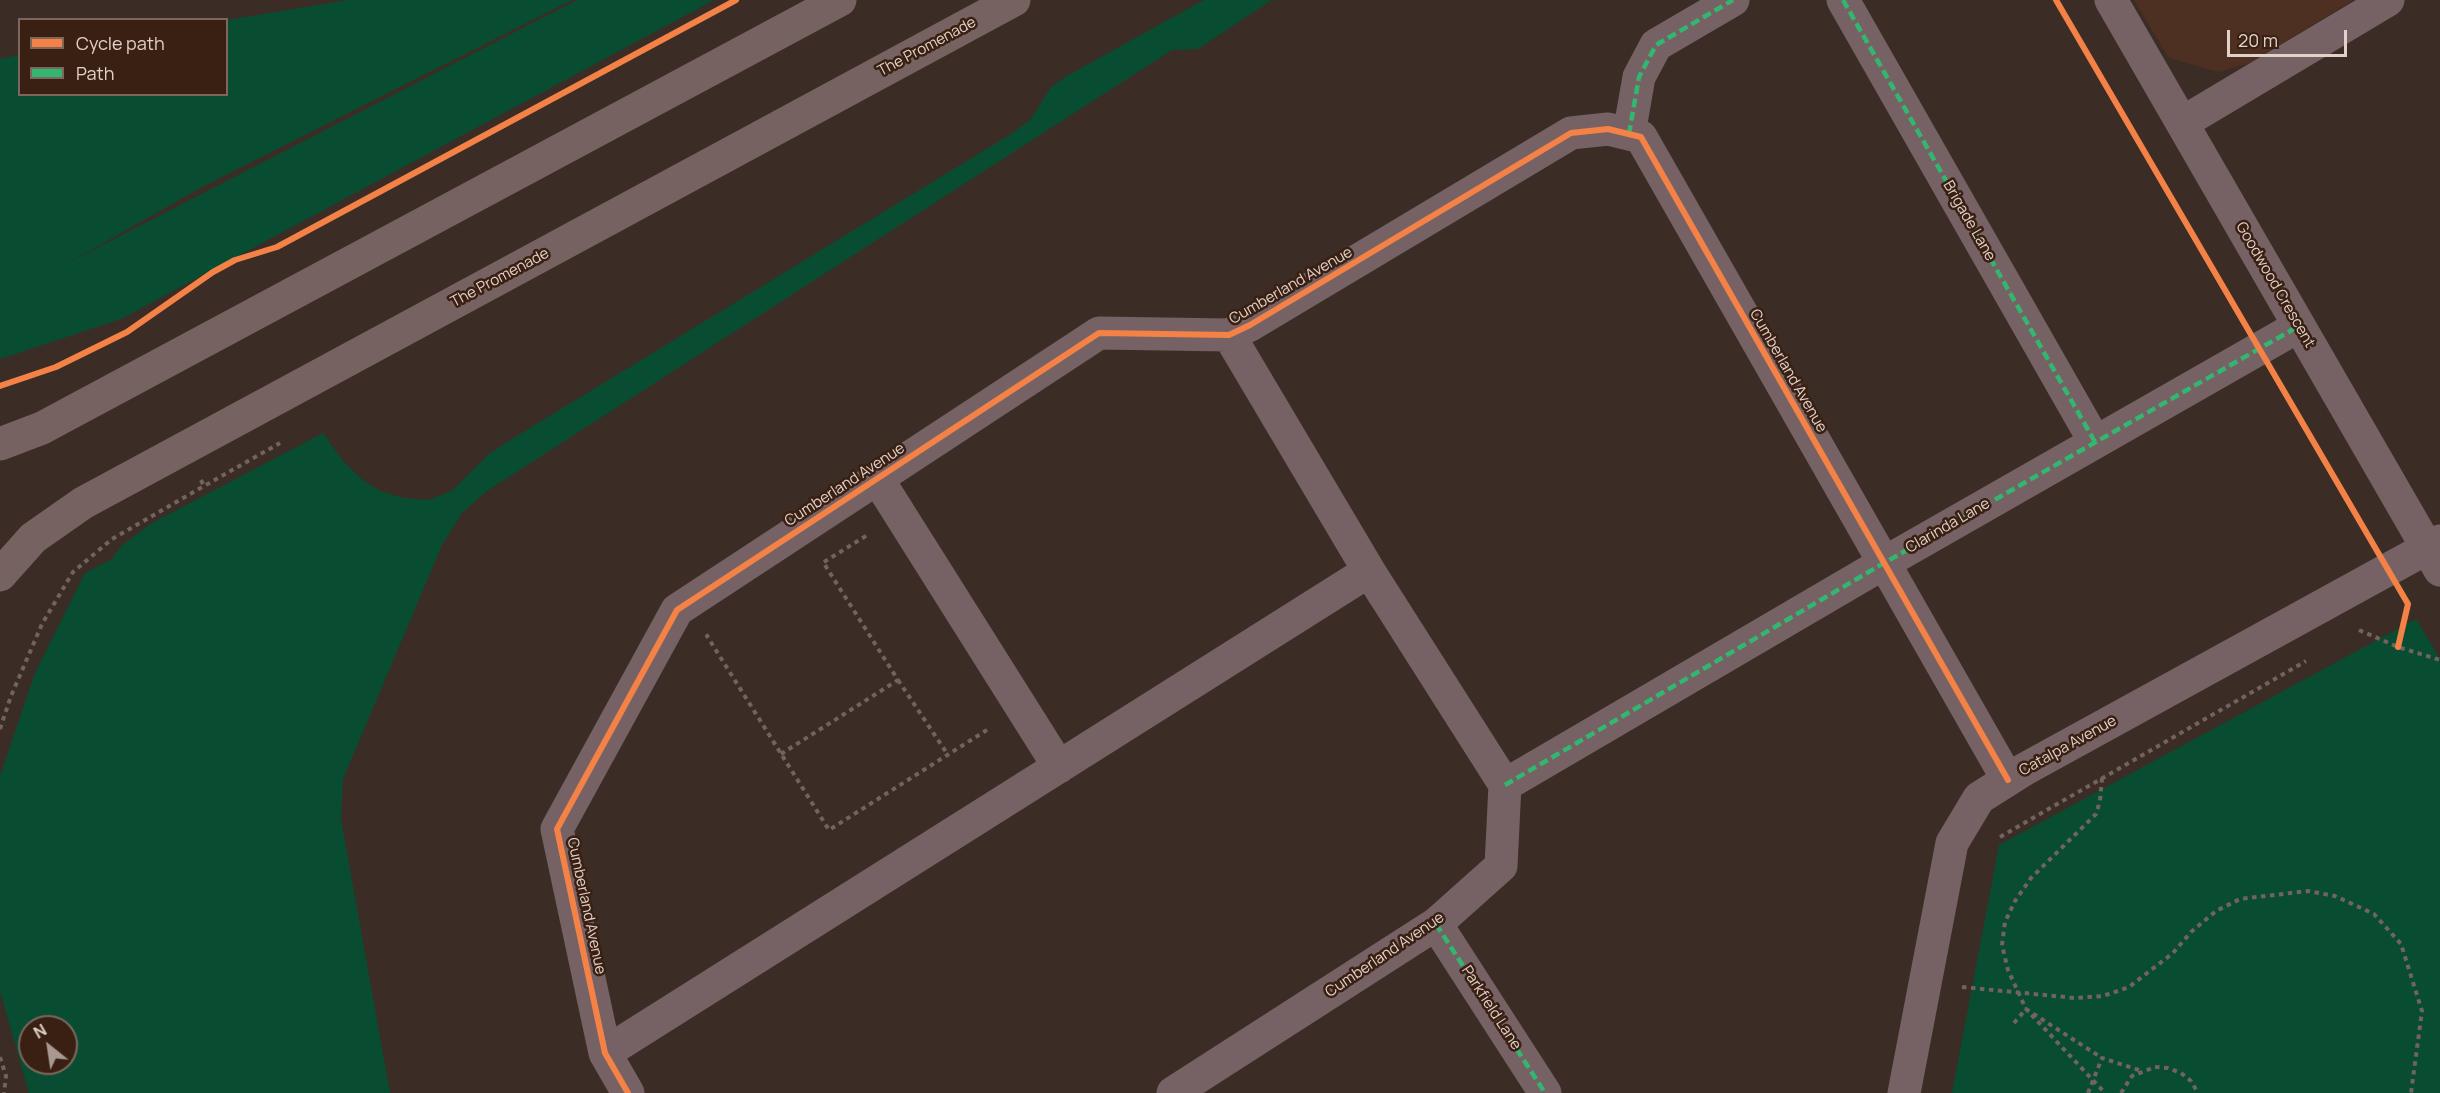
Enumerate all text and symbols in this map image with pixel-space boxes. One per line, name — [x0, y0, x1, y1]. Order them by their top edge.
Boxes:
street label: The Promenade — [875, 13, 979, 81]
legend — [18, 18, 228, 96]
scale bar — [2230, 18, 2350, 56]
text: 20 m — [2238, 28, 2278, 52]
text: Cycle path — [76, 31, 165, 55]
text: Path — [76, 61, 114, 85]
street label: Brigade Lane — [1939, 178, 1999, 264]
street label: Goodwood Crescent — [2232, 219, 2318, 351]
street label: Cumberland Avenue — [1226, 243, 1356, 329]
street label: The Promenade — [448, 244, 552, 312]
street label: Cumberland Avenue — [1745, 306, 1831, 436]
street label: Cumberland Avenue — [782, 440, 908, 530]
street label: Clarinda Lane — [1903, 495, 1993, 557]
street label: Catalpa Avenue — [2016, 712, 2120, 780]
street label: Cumberland Avenue — [563, 836, 609, 976]
street label: Cumberland Avenue — [1322, 909, 1448, 1001]
street label: Parkfield Lane — [1457, 963, 1525, 1053]
north arrow — [18, 1015, 78, 1075]
text: N — [30, 1019, 50, 1044]

